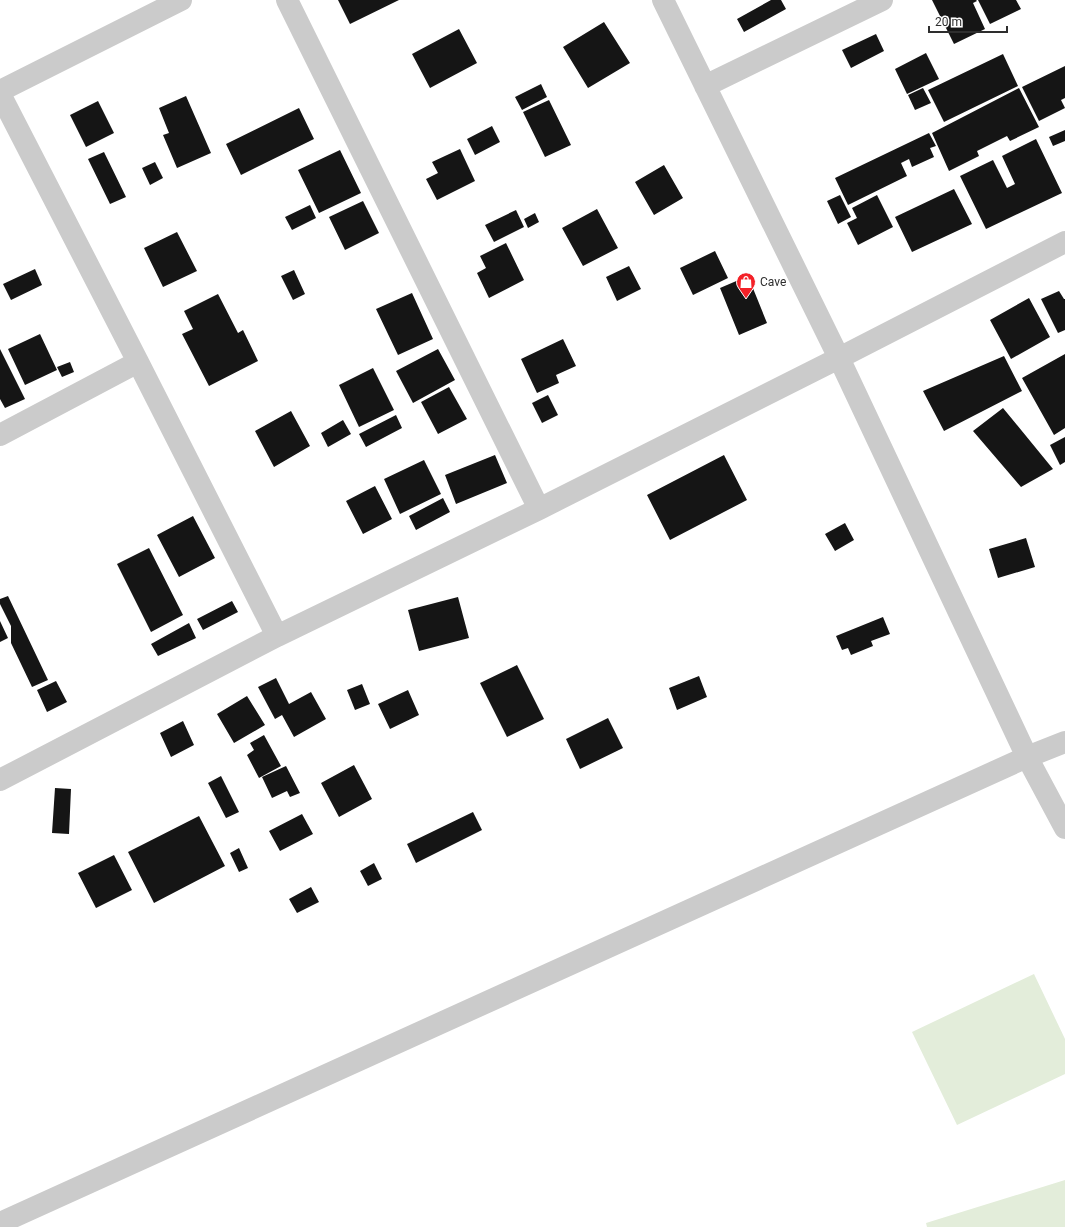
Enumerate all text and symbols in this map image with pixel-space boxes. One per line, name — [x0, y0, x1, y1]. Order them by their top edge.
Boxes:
scale bar — [929, 8, 1007, 34]
text: 20 m — [935, 15, 962, 29]
shop icon: Cave — [735, 271, 757, 299]
place label: Cave — [760, 275, 786, 289]

